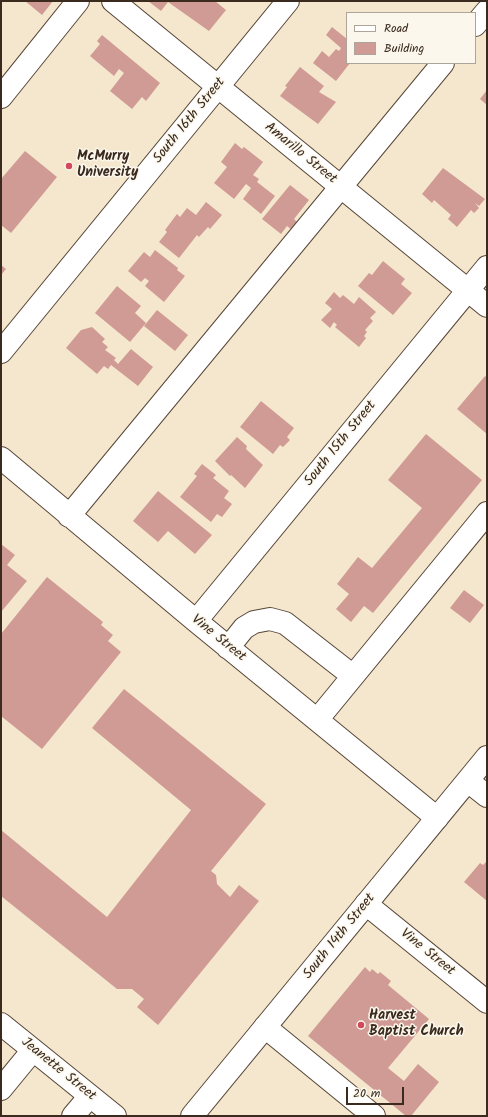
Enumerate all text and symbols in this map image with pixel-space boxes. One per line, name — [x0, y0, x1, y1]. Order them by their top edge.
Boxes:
legend — [346, 12, 476, 64]
text: Road — [384, 19, 408, 38]
text: Building — [384, 39, 424, 58]
street label: South 16th Street — [150, 75, 230, 167]
street label: Amarillo Street — [260, 120, 340, 188]
place label: McMurry University — [77, 150, 138, 182]
marker: McMurry University — [64, 161, 74, 171]
street label: South 15th Street — [301, 398, 381, 490]
street label: Vine Street — [187, 612, 249, 666]
street label: South 14th Street — [300, 891, 380, 983]
street label: Vine Street — [396, 926, 458, 980]
place label: Harvest Baptist Church — [369, 1009, 464, 1042]
marker: Harvest Baptist Church — [356, 1020, 366, 1030]
street label: Jeanette Street — [17, 1035, 99, 1105]
scale bar — [348, 1079, 406, 1105]
text: 20 m — [353, 1084, 380, 1103]

